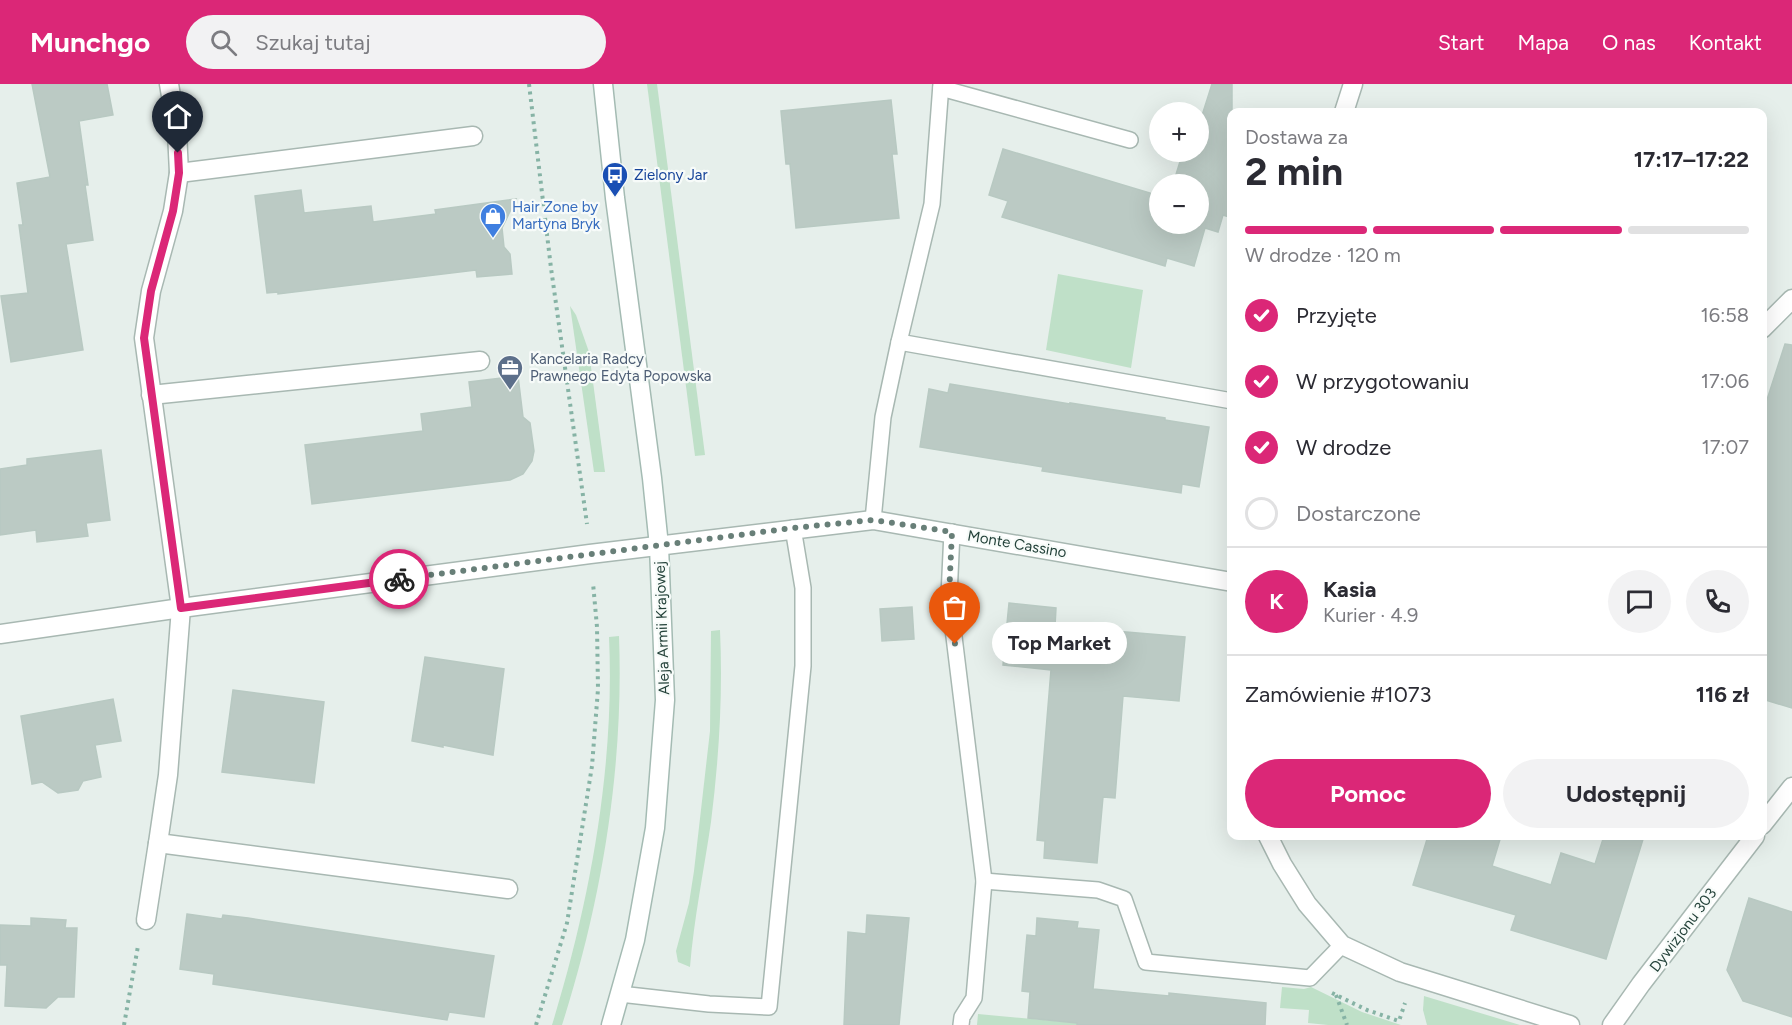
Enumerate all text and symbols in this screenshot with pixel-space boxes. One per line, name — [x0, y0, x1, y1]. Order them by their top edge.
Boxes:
search box — [186, 15, 606, 69]
text: Munchgo — [30, 25, 150, 59]
icon: search — [207, 26, 240, 59]
text: Szukaj tutaj — [255, 29, 371, 56]
text: Start — [1438, 30, 1484, 55]
text: Mapa — [1517, 30, 1569, 55]
text: O nas — [1602, 30, 1656, 55]
text: Kontakt — [1689, 30, 1762, 55]
pin — [152, 91, 203, 153]
icon: home — [161, 100, 194, 133]
map controls — [1149, 102, 1209, 234]
button: + — [1149, 102, 1209, 162]
text: Dostawa za — [1245, 125, 1348, 149]
text: 17:17–17:22 — [1634, 146, 1749, 173]
text: 2 min — [1245, 148, 1343, 195]
bus stop icon: Zielony Jar — [600, 160, 630, 198]
place label: Zielony Jar — [634, 166, 708, 184]
button: − — [1149, 174, 1209, 234]
place label: Hair Zone by Martyna Bryk — [512, 198, 601, 233]
shop icon: Hair Zone by Martyna Bryk — [478, 201, 508, 239]
text: W drodze · 120 m — [1245, 243, 1401, 267]
icon: check — [1245, 299, 1278, 332]
text: Przyjęte — [1296, 302, 1377, 329]
text: 16:58 — [1701, 303, 1749, 327]
place label: Kancelaria Radcy Prawnego Edyta Popowska — [530, 350, 711, 385]
office icon: Kancelaria Radcy Prawnego Edyta Popowska — [495, 353, 525, 391]
icon: check — [1245, 365, 1278, 398]
text: W przygotowaniu — [1296, 368, 1469, 395]
text: 17:06 — [1701, 369, 1749, 393]
icon: check — [1245, 431, 1278, 464]
text: W drodze — [1296, 434, 1391, 461]
text: 17:07 — [1701, 435, 1749, 459]
text: Dostarczone — [1296, 500, 1421, 527]
street label: Monte Cassino — [966, 526, 1068, 562]
courier — [369, 549, 429, 609]
street label: Aleja Armii Krajowej — [651, 561, 673, 695]
icon: bike — [383, 563, 416, 596]
button: chat — [1608, 570, 1671, 633]
button: phone — [1686, 570, 1749, 633]
text: Kasia — [1323, 576, 1376, 603]
pin — [929, 582, 980, 644]
text: K — [1269, 588, 1284, 615]
icon: bag — [938, 591, 971, 624]
text: Kurier · 4.9 — [1323, 603, 1418, 627]
callout: Top Market — [991, 623, 1126, 665]
text: Top Market — [1008, 631, 1111, 655]
text: Zamówienie #1073 — [1245, 681, 1432, 708]
text: 116 zł — [1696, 681, 1749, 708]
button: Pomoc — [1245, 759, 1491, 828]
button: Udostępnij — [1503, 759, 1749, 828]
street label: Dywizjonu 303 — [1646, 885, 1720, 975]

